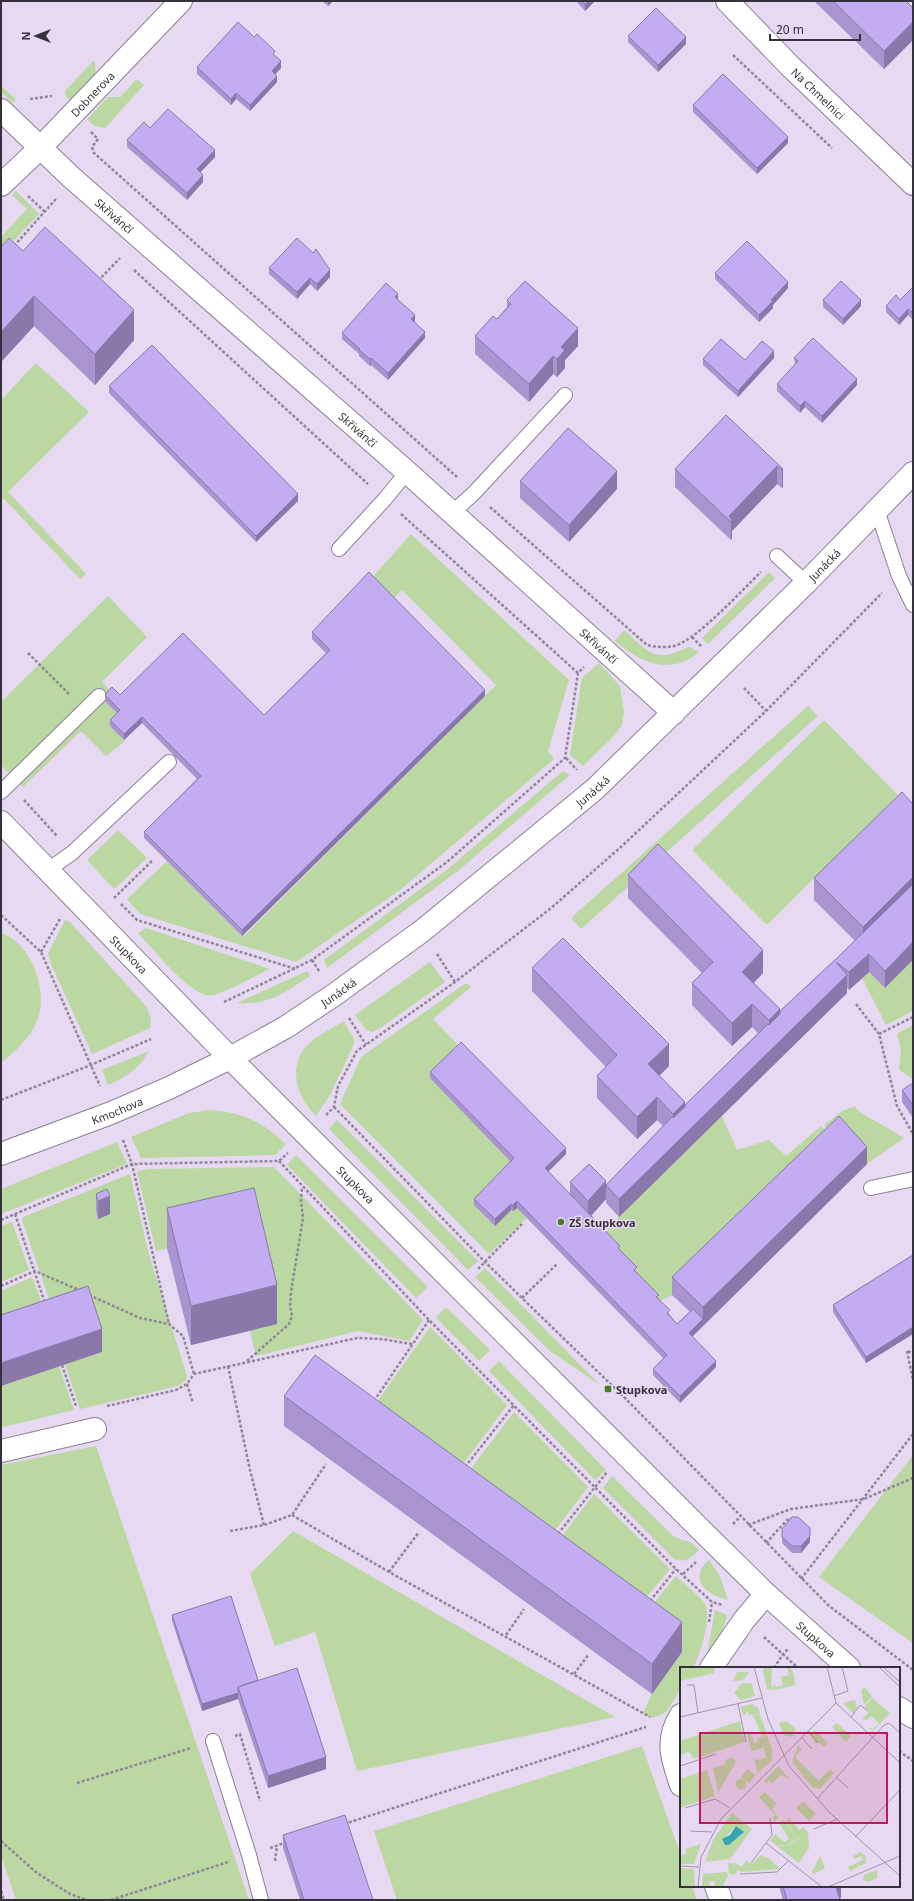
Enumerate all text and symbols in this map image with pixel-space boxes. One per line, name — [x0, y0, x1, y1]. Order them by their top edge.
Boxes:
north arrow — [16, 16, 56, 56]
scale bar — [770, 16, 860, 42]
text: 20 m — [776, 21, 804, 38]
text: N — [18, 32, 33, 40]
street label: Na Chmelnici — [789, 64, 848, 122]
street label: Dobnerova — [67, 68, 117, 119]
street label: Skřivánčí — [92, 195, 138, 237]
street label: Skřivánčí — [336, 408, 381, 451]
street label: Junácká — [804, 545, 843, 585]
street label: Skřivánčí — [577, 625, 622, 667]
street label: Junácká — [572, 772, 612, 810]
street label: Stupkova — [107, 932, 151, 976]
street label: Junácká — [317, 974, 359, 1010]
street label: Kmochova — [89, 1093, 145, 1127]
street label: Stupkova — [334, 1162, 378, 1207]
place label: ZŠ Stupkova — [569, 1215, 636, 1230]
marker: ZŠ Stupkova — [556, 1217, 566, 1227]
place label: Stupkova — [616, 1382, 667, 1397]
marker: Stupkova — [603, 1384, 613, 1394]
street label: Stupkova — [794, 1617, 839, 1660]
inset map — [680, 1667, 900, 1887]

